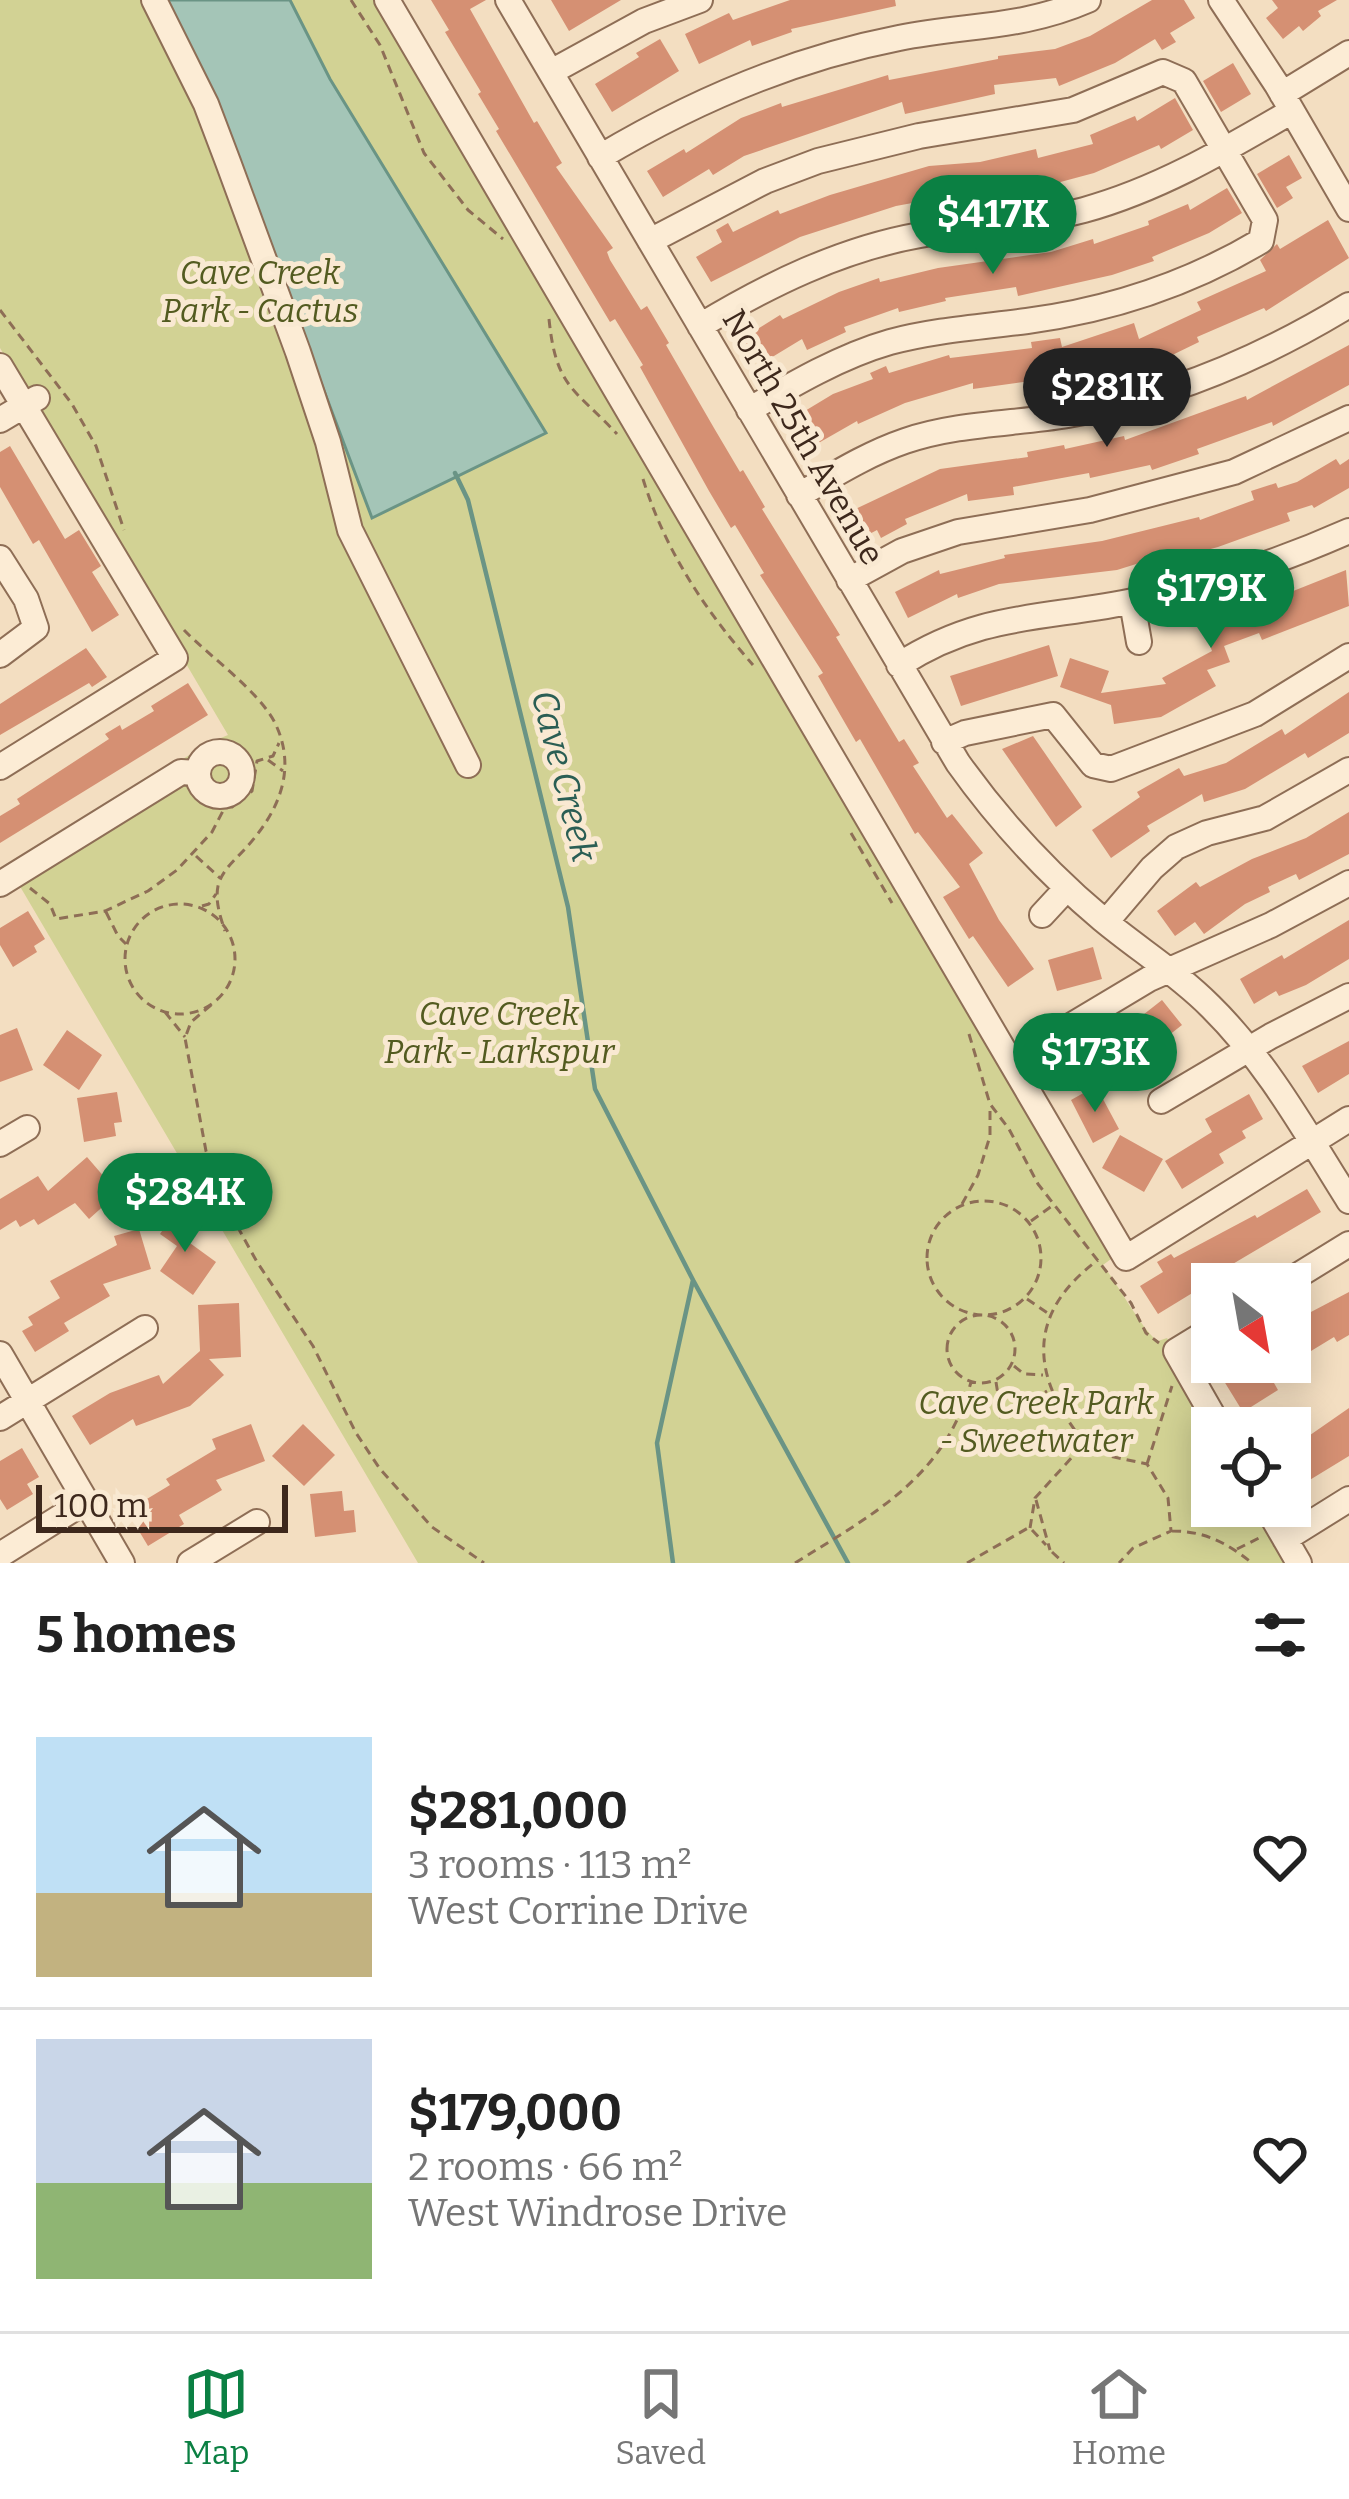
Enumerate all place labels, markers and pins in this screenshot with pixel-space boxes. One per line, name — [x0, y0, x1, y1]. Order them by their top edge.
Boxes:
pin: $417K — [909, 175, 1077, 277]
pin: $281K — [1023, 348, 1191, 450]
pin: $179K — [1127, 549, 1295, 651]
pin: $173K — [1011, 1013, 1179, 1115]
pin: $284K — [101, 1153, 269, 1255]

